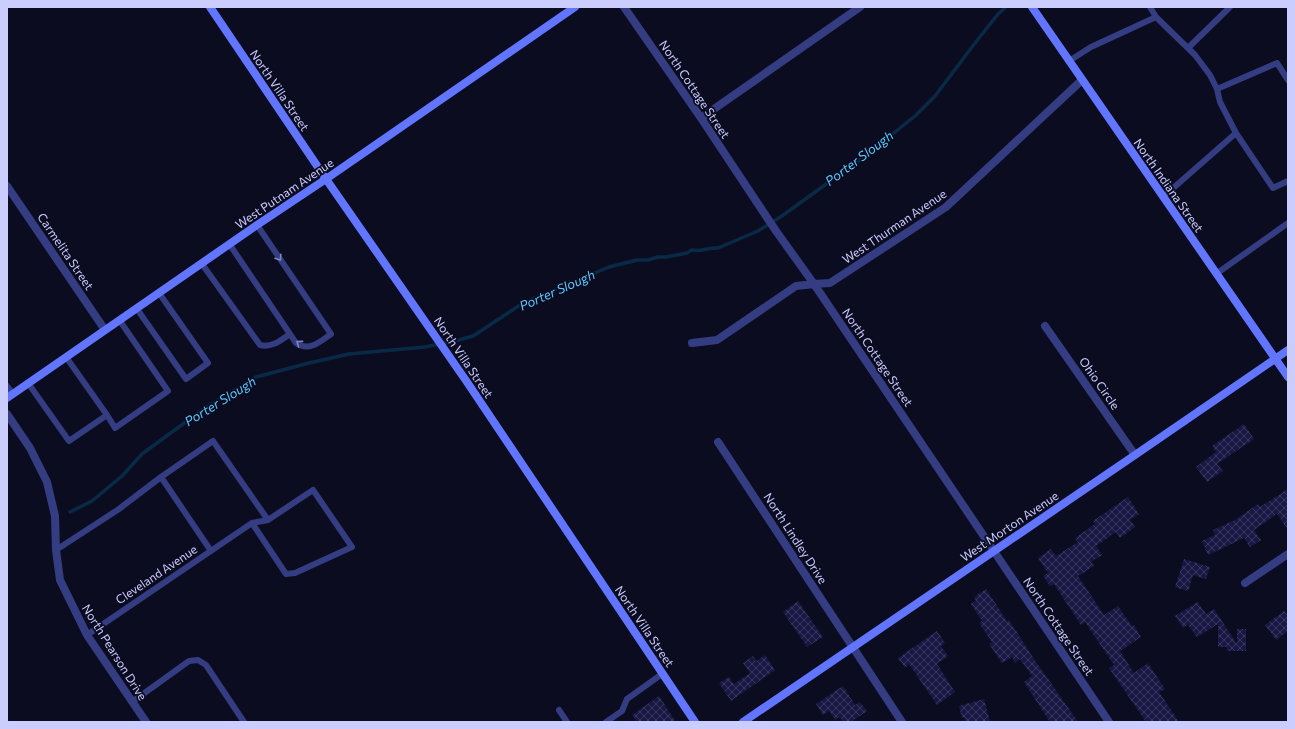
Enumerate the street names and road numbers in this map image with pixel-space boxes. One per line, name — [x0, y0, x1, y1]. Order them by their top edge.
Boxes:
street label: North Cottage Street — [657, 37, 733, 141]
street label: North Villa Street — [248, 47, 312, 133]
street label: North Indiana Street — [1131, 136, 1207, 235]
street label: West Putnam Avenue — [232, 155, 336, 231]
street label: West Thurman Avenue — [839, 186, 949, 266]
street label: Carmelita Street — [35, 210, 97, 292]
street label: North Cottage Street — [840, 305, 916, 409]
street label: North Villa Street — [432, 314, 496, 400]
street label: Ohio Circle — [1077, 354, 1123, 412]
street label: West Morton Avenue — [957, 488, 1061, 564]
street label: North Lindley Drive — [761, 490, 831, 586]
street label: Cleveland Avenue — [113, 542, 199, 606]
street label: North Cottage Street — [1021, 574, 1097, 678]
street label: North Villa Street — [613, 583, 677, 669]
street label: North Pearson Drive — [80, 601, 150, 703]

